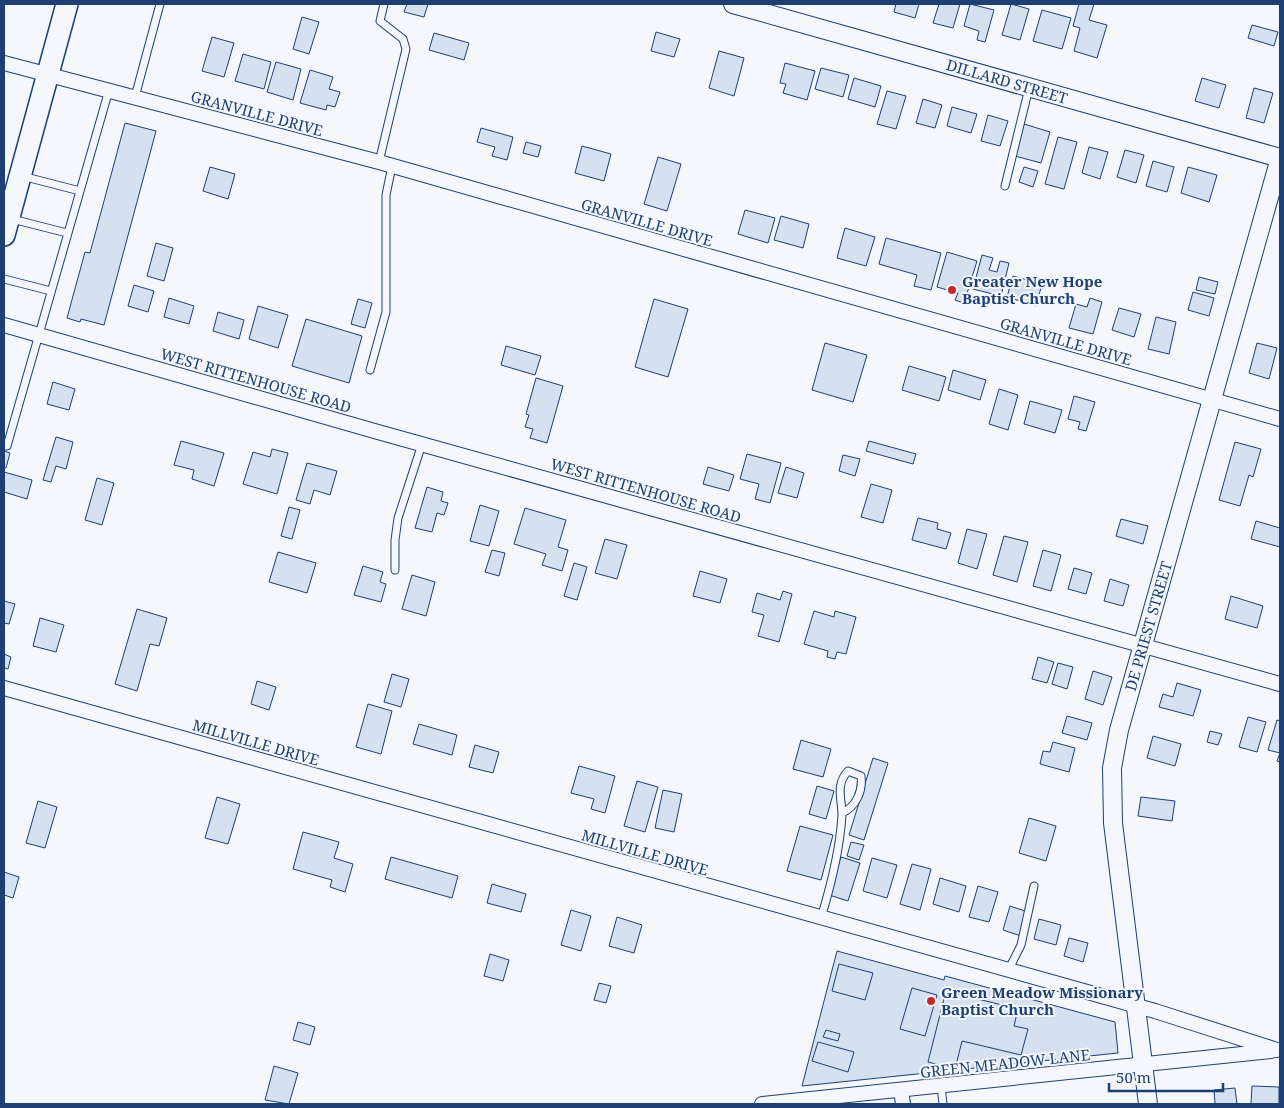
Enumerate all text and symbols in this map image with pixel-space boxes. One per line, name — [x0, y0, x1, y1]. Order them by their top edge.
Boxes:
street label: DILLARD STREET — [944, 54, 1070, 108]
street label: GRANVILLE DRIVE — [189, 86, 325, 140]
street label: GRANVILLE DRIVE — [579, 194, 715, 250]
place label: Greater New Hope Baptist Church — [962, 271, 1102, 308]
marker: Greater New Hope Baptist Church — [946, 284, 958, 296]
street label: GRANVILLE DRIVE — [998, 313, 1134, 369]
street label: WEST RITTENHOUSE ROAD — [158, 343, 354, 417]
street label: WEST RITTENHOUSE ROAD — [548, 453, 744, 527]
street label: DE PRIEST STREET — [1120, 559, 1176, 693]
street label: MILLVILLE DRIVE — [190, 714, 322, 770]
street label: MILLVILLE DRIVE — [579, 824, 711, 880]
place label: Green Meadow Missionary Baptist Church — [941, 982, 1143, 1019]
marker: Green Meadow Missionary Baptist Church — [925, 995, 937, 1007]
street label: GREEN MEADOW LANE — [919, 1044, 1091, 1082]
scale bar — [1109, 1060, 1223, 1092]
text: 50 m — [1116, 1067, 1151, 1087]

